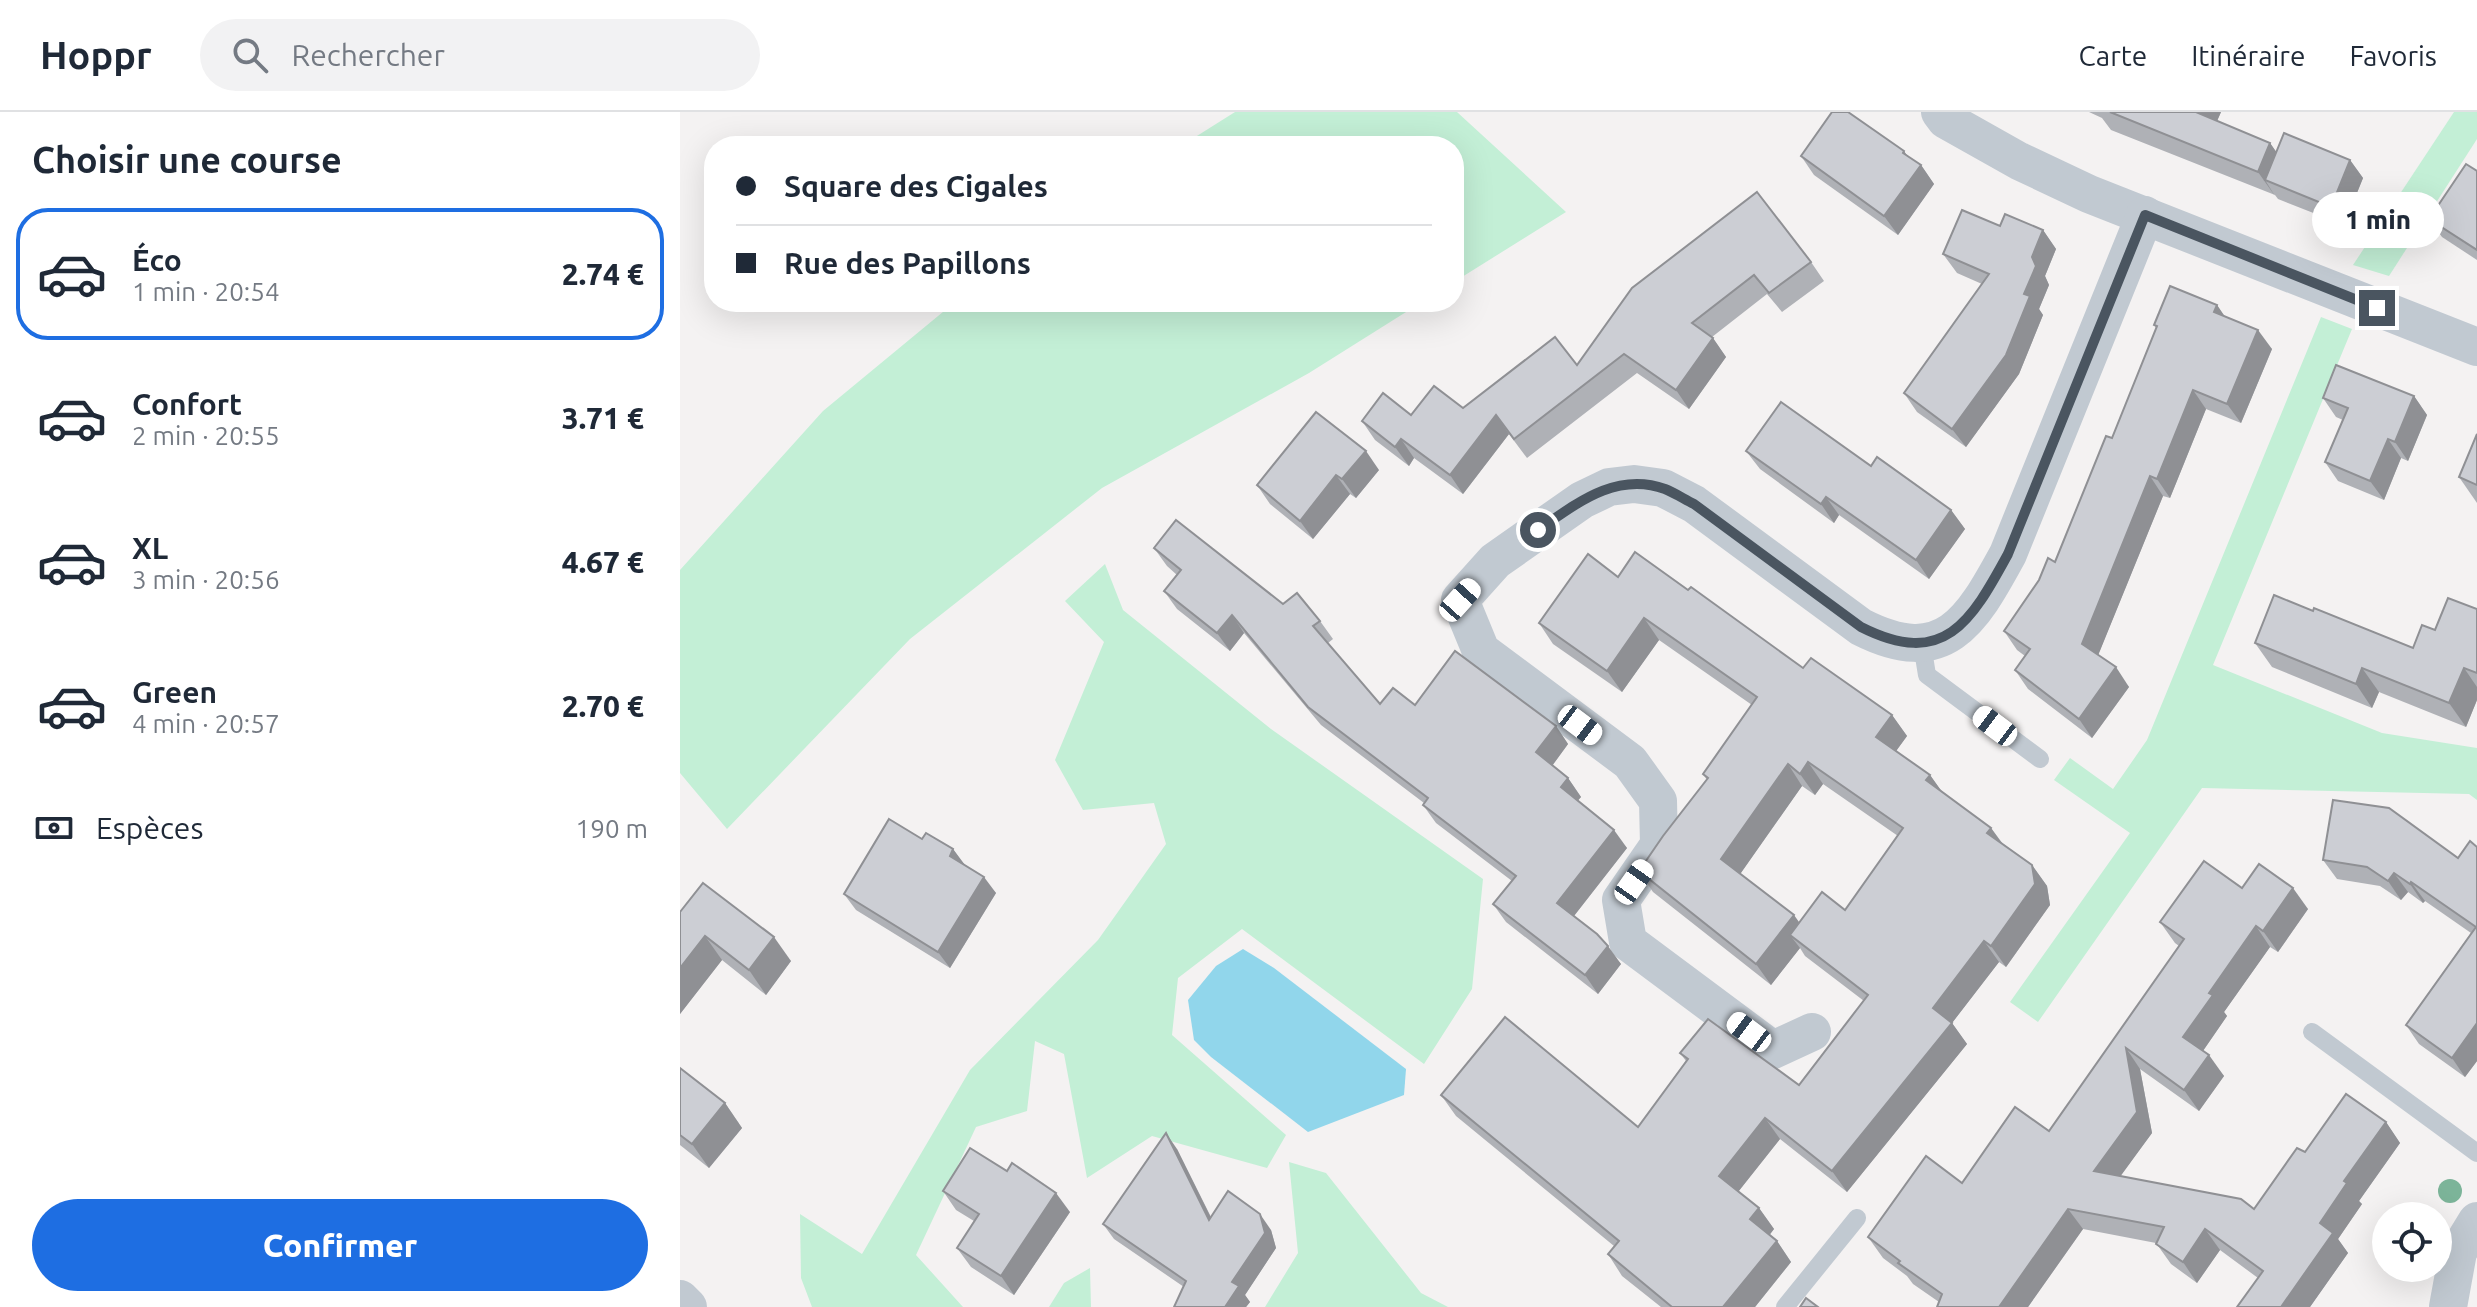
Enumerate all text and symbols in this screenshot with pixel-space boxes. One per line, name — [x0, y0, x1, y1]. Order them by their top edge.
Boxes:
search box — [200, 19, 760, 91]
icon: search — [228, 33, 272, 77]
text: Hoppr — [40, 34, 152, 76]
text: Rechercher — [292, 38, 445, 72]
text: Carte — [2079, 40, 2147, 71]
text: Itinéraire — [2191, 40, 2305, 71]
text: Favoris — [2349, 40, 2437, 71]
text: Choisir une course — [32, 139, 342, 180]
text: Square des Cigales — [784, 169, 1048, 203]
callout: 1 min — [2311, 192, 2443, 248]
text: 1 min — [2345, 205, 2411, 234]
icon: car — [36, 238, 108, 310]
text: Éco — [132, 243, 182, 277]
text: Rue des Papillons — [784, 246, 1031, 280]
text: 2.74 € — [562, 257, 644, 291]
text: 1 min · 20:54 — [132, 277, 280, 306]
route end — [2359, 290, 2395, 326]
icon: car — [36, 382, 108, 454]
text: Confort — [132, 387, 242, 421]
text: 3.71 € — [562, 401, 644, 435]
text: 2 min · 20:55 — [132, 421, 280, 450]
route start — [1520, 512, 1556, 548]
icon: car — [36, 526, 108, 598]
text: XL — [132, 531, 168, 565]
text: 4.67 € — [562, 545, 644, 579]
text: 3 min · 20:56 — [132, 565, 280, 594]
car — [1435, 574, 1485, 626]
icon: car — [36, 670, 108, 742]
text: Green — [132, 675, 217, 709]
text: 2.70 € — [562, 689, 644, 723]
car — [1554, 701, 1606, 749]
car — [1969, 702, 2021, 750]
text: 4 min · 20:57 — [132, 709, 280, 738]
icon: cash — [32, 806, 76, 850]
text: Espèces — [96, 811, 203, 845]
text: 190 m — [576, 814, 648, 843]
car — [1610, 855, 1658, 909]
car — [1723, 1008, 1775, 1056]
button: Confirmer — [32, 1199, 648, 1291]
map controls — [2372, 1202, 2452, 1282]
button: locate — [2372, 1202, 2452, 1282]

